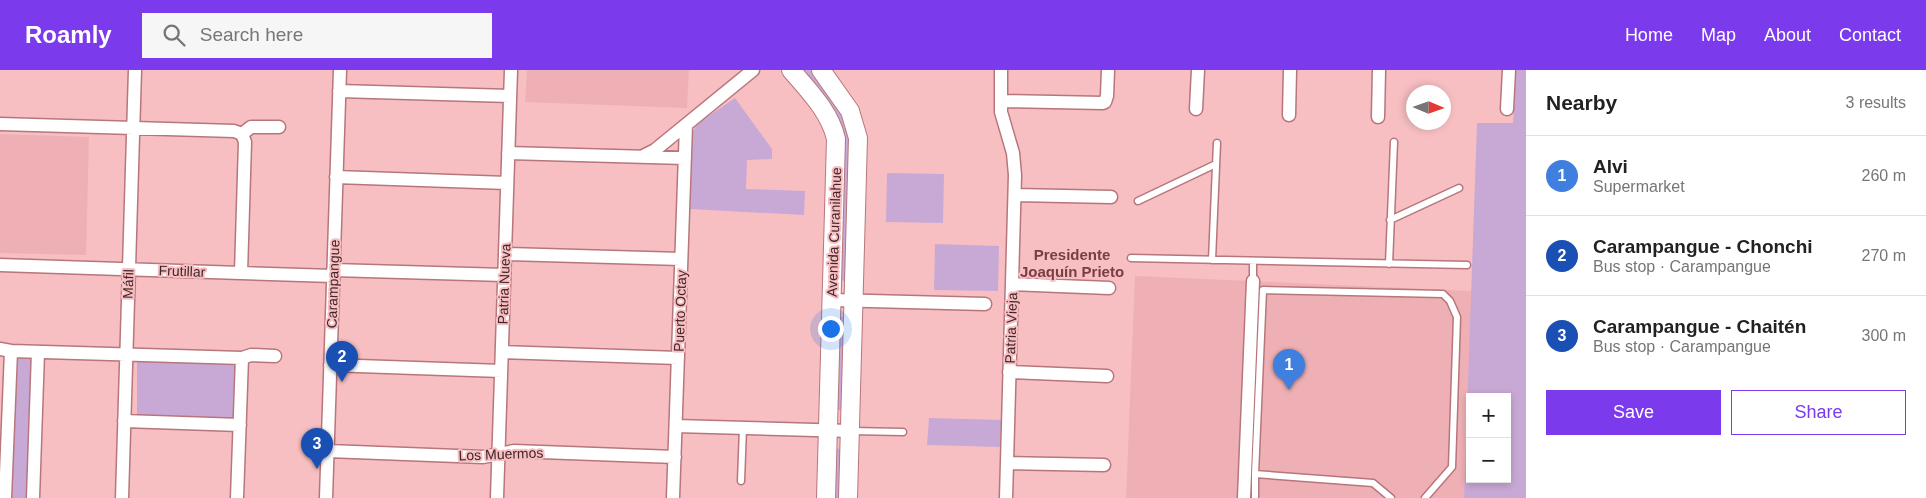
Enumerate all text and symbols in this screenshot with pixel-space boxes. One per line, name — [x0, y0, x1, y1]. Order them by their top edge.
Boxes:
search box — [142, 13, 492, 58]
text: Roamly — [25, 21, 112, 48]
icon: search — [160, 21, 188, 49]
text: Search here — [200, 24, 303, 45]
text: Home — [1625, 25, 1673, 45]
text: Map — [1701, 25, 1736, 45]
text: About — [1764, 25, 1811, 45]
text: Contact — [1839, 25, 1901, 45]
north arrow — [1406, 85, 1451, 130]
text: Nearby — [1546, 91, 1617, 114]
text: 3 results — [1846, 94, 1906, 111]
text: Alvi — [1593, 156, 1628, 177]
street label: Avenida Curanilahue — [824, 167, 844, 297]
text: 1 — [1558, 167, 1566, 184]
text: 260 m — [1862, 167, 1906, 184]
text: Supermarket — [1593, 178, 1685, 195]
text: Carampangue - Chonchi — [1593, 236, 1813, 257]
street label: Carampangue — [323, 239, 343, 329]
street label: Patria Nueva — [495, 243, 513, 325]
district label: Presidente Joaquín Prieto — [1020, 246, 1124, 280]
text: 2 — [1558, 247, 1566, 264]
text: 270 m — [1862, 247, 1906, 264]
text: Bus stop · Carampangue — [1593, 258, 1771, 275]
street label: Frutillar — [158, 262, 206, 280]
street label: Máfil — [119, 269, 137, 299]
street label: Puerto Octay — [671, 270, 689, 352]
street label: Patria Vieja — [1002, 292, 1020, 364]
your location — [818, 316, 844, 342]
text: Carampangue - Chaitén — [1593, 316, 1806, 337]
text: 3 — [1558, 327, 1566, 344]
text: 300 m — [1862, 327, 1906, 344]
text: Bus stop · Carampangue — [1593, 338, 1771, 355]
pin: 2 — [326, 341, 358, 382]
pin: 1 — [1273, 349, 1305, 390]
button: Save — [1546, 390, 1721, 435]
button: Share — [1731, 390, 1906, 435]
map controls — [1466, 393, 1511, 483]
button: + — [1466, 393, 1511, 438]
pin: 3 — [301, 428, 333, 469]
button: − — [1466, 438, 1511, 483]
street label: Los Muermos — [458, 445, 544, 463]

